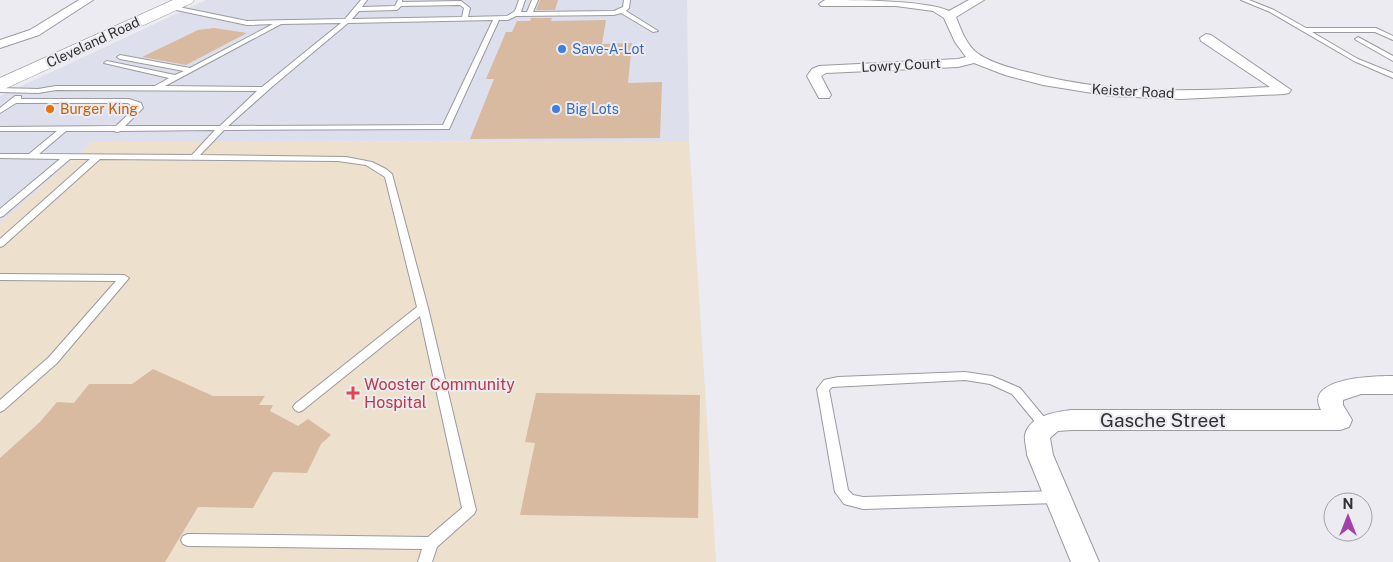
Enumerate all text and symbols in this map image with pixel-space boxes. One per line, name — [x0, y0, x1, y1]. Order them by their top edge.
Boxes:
street label: Cleveland Road — [44, 13, 142, 71]
place label: Save-A-Lot — [572, 41, 644, 57]
marker: Save-A-Lot — [556, 43, 568, 55]
street label: Lowry Court — [861, 55, 941, 75]
street label: Keister Road — [1091, 81, 1175, 101]
place label: Burger King — [60, 101, 138, 117]
place label: Big Lots — [566, 101, 619, 117]
marker: Burger King — [44, 103, 56, 115]
marker: Big Lots — [550, 103, 562, 115]
place label: Wooster Community Hospital — [364, 375, 515, 412]
marker: Wooster Community Hospital — [346, 386, 360, 400]
street label: Gasche Street — [1100, 409, 1226, 431]
north arrow — [1323, 492, 1373, 542]
text: N — [1343, 496, 1353, 512]

